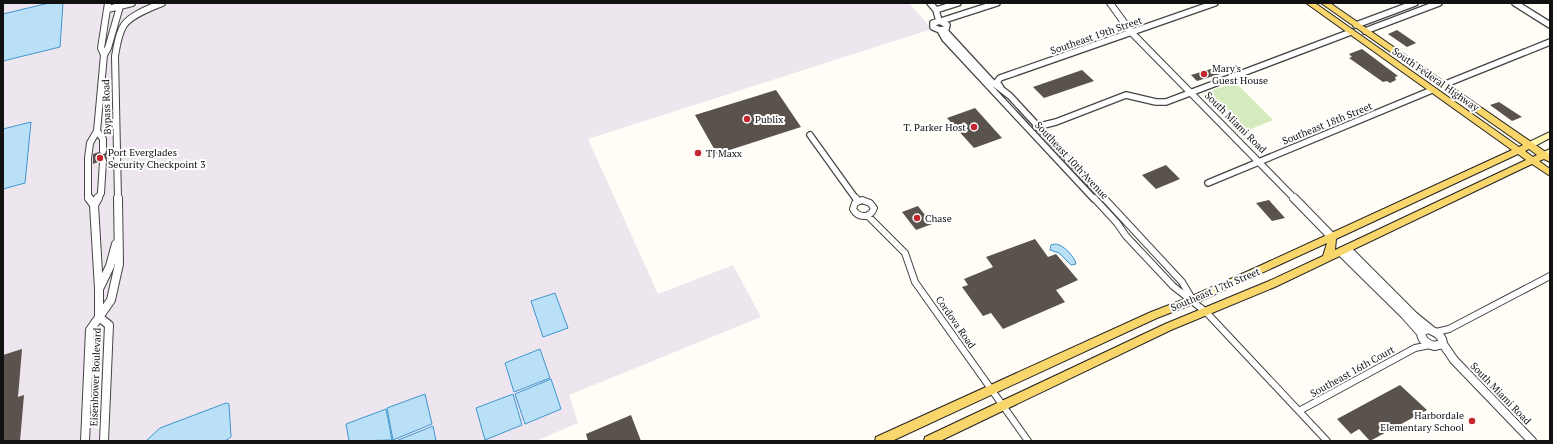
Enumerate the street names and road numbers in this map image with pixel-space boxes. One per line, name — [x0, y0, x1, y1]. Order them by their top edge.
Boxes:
street label: Southeast 19th Street — [1049, 14, 1144, 57]
street label: South Federal Highway — [1390, 45, 1482, 115]
street label: Bypass Road — [99, 79, 114, 135]
street label: South Miami Road — [1202, 89, 1269, 156]
street label: Southeast 18th Street — [1280, 99, 1374, 147]
street label: Southeast 10th Avenue — [1032, 119, 1111, 202]
street label: Southeast 17th Street — [1169, 265, 1262, 314]
street label: Cordova Road — [933, 293, 979, 351]
street label: Eisenhower Boulevard — [87, 327, 104, 427]
street label: Southeast 16th Court — [1308, 343, 1397, 400]
street label: South Miami Road — [1468, 359, 1534, 428]

